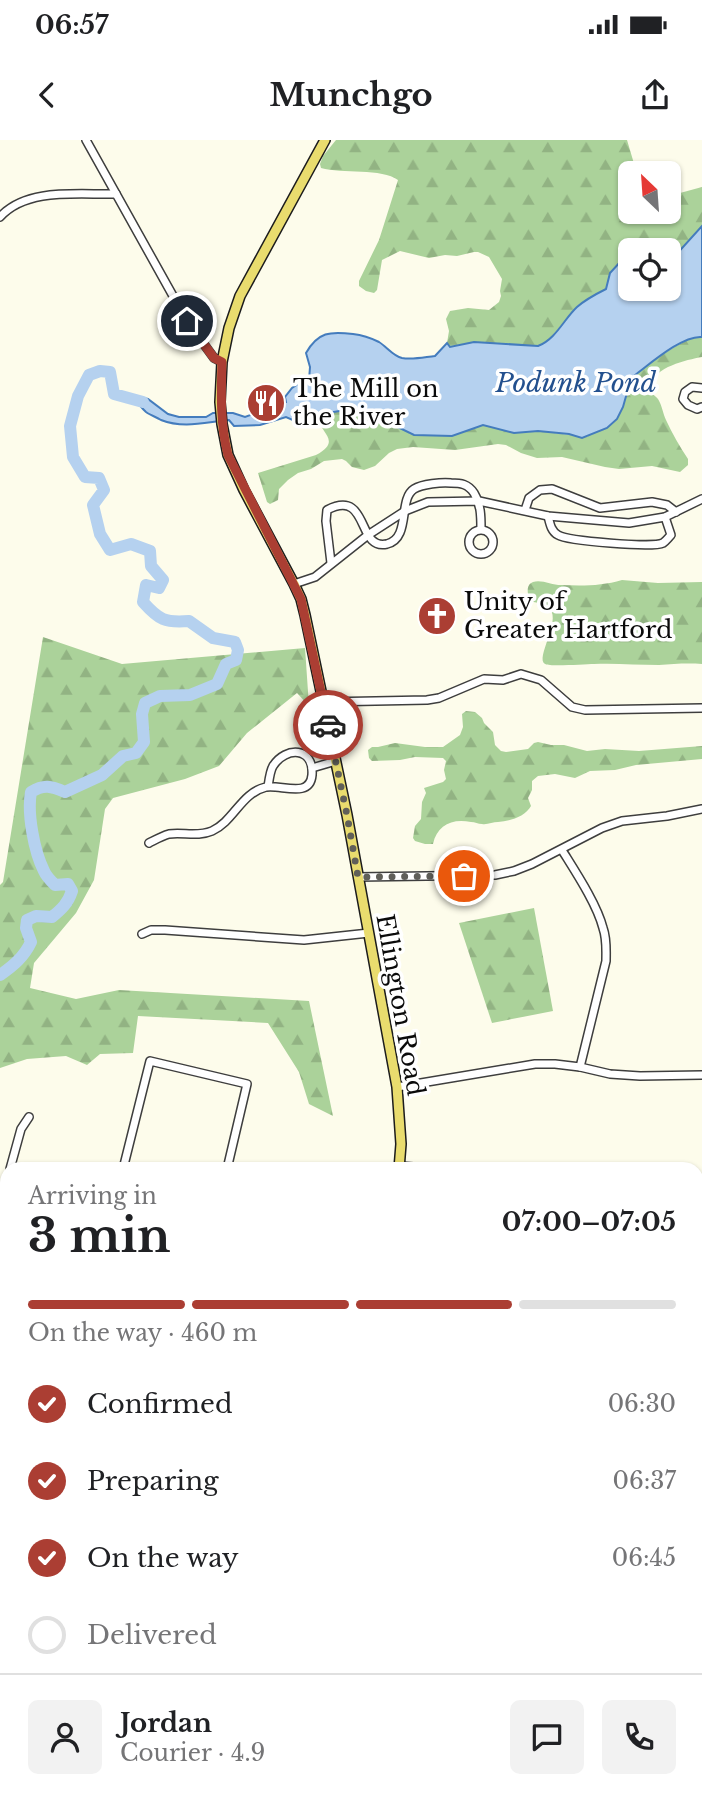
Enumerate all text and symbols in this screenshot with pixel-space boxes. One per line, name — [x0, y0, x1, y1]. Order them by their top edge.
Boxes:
text: 06:57 — [35, 9, 108, 41]
text: Munchgo — [269, 75, 433, 115]
icon: back — [28, 76, 66, 114]
icon: share — [636, 76, 674, 114]
north arrow — [618, 161, 681, 224]
map controls — [618, 161, 681, 301]
button: locate — [618, 238, 681, 301]
pin — [157, 291, 217, 351]
icon: home — [168, 302, 206, 340]
water label: Podunk Pond — [495, 367, 657, 399]
place label: The Mill on the River — [293, 374, 439, 431]
restaurant icon: The Mill on the River — [245, 382, 287, 424]
place label: Unity of Greater Hartford — [464, 587, 672, 644]
church icon: Unity of Greater Hartford — [416, 595, 458, 637]
courier — [293, 690, 363, 760]
icon: car — [309, 706, 347, 744]
pin — [434, 846, 494, 906]
icon: bag — [445, 857, 483, 895]
street label: Ellington Road — [370, 912, 431, 1098]
text: Arriving in — [28, 1182, 157, 1210]
text: 07:00–07:05 — [502, 1206, 676, 1238]
text: 3 min — [28, 1207, 170, 1264]
text: On the way · 460 m — [28, 1319, 257, 1347]
icon: check — [28, 1385, 66, 1423]
text: Confirmed — [87, 1388, 232, 1420]
text: 06:30 — [608, 1390, 676, 1418]
icon: check — [28, 1462, 66, 1500]
text: Preparing — [87, 1465, 219, 1497]
text: 06:37 — [613, 1467, 676, 1495]
icon: check — [28, 1539, 66, 1577]
text: On the way — [87, 1542, 239, 1574]
text: 06:45 — [612, 1544, 676, 1572]
text: Delivered — [87, 1619, 217, 1651]
button: person — [28, 1700, 102, 1774]
button: chat — [510, 1700, 584, 1774]
button: phone — [602, 1700, 676, 1774]
text: Jordan — [120, 1707, 212, 1739]
text: Courier · 4.9 — [120, 1739, 265, 1767]

